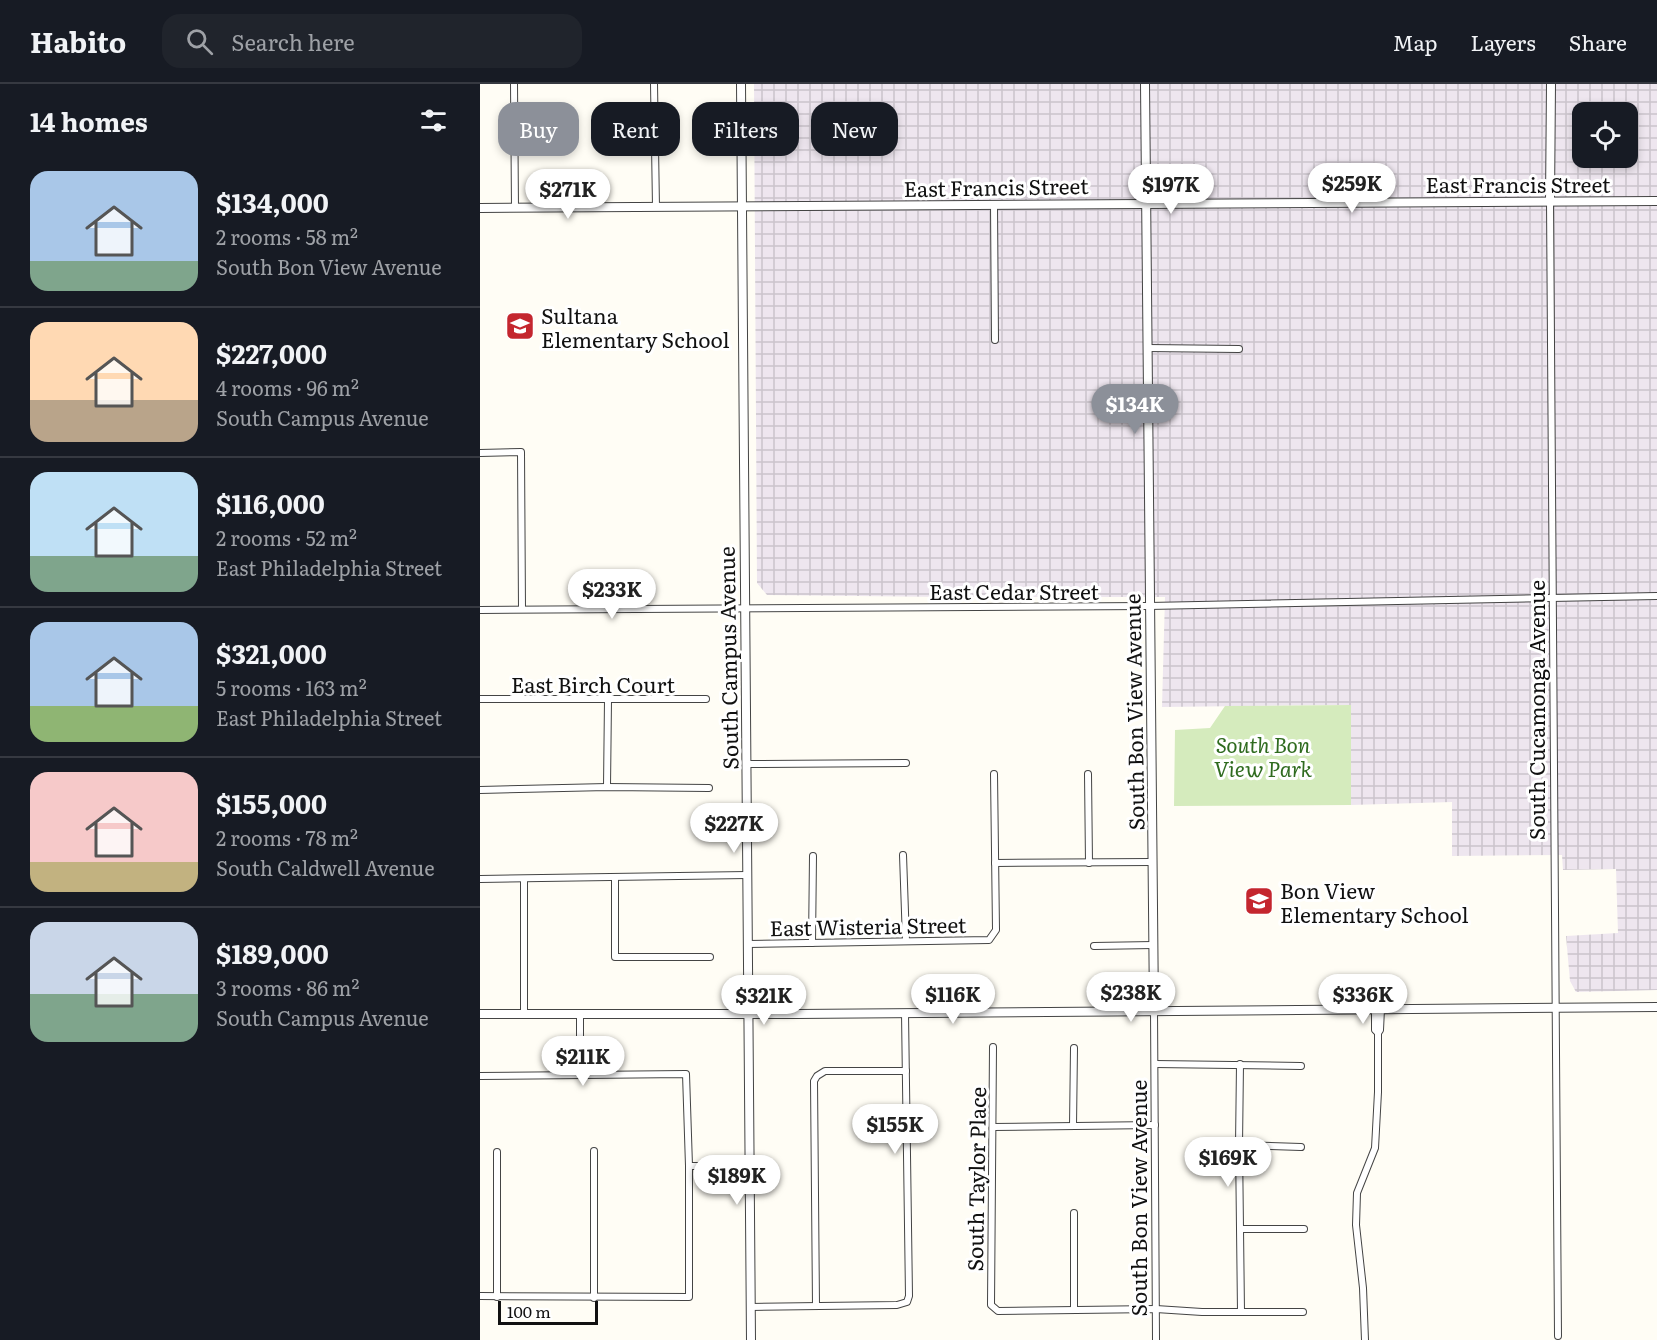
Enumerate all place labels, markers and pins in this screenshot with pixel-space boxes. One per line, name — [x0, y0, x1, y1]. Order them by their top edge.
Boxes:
pin: $259K — [1310, 163, 1394, 214]
pin: $197K — [1129, 164, 1213, 215]
pin: $271K — [526, 169, 610, 220]
place label: Sultana Elementary School — [541, 299, 730, 354]
school or university icon: Sultana Elementary School — [504, 310, 536, 342]
pin: $134K — [1093, 384, 1177, 435]
pin: $233K — [570, 569, 654, 620]
pin: $227K — [692, 803, 776, 854]
place label: Bon View Elementary School — [1280, 874, 1469, 929]
school or university icon: Bon View Elementary School — [1243, 885, 1275, 917]
pin: $238K — [1089, 972, 1173, 1023]
pin: $116K — [911, 974, 995, 1025]
pin: $336K — [1321, 974, 1405, 1025]
pin: $321K — [722, 975, 806, 1026]
pin: $211K — [541, 1036, 625, 1087]
pin: $155K — [853, 1104, 937, 1155]
pin: $169K — [1186, 1137, 1270, 1188]
pin: $189K — [695, 1155, 779, 1206]

